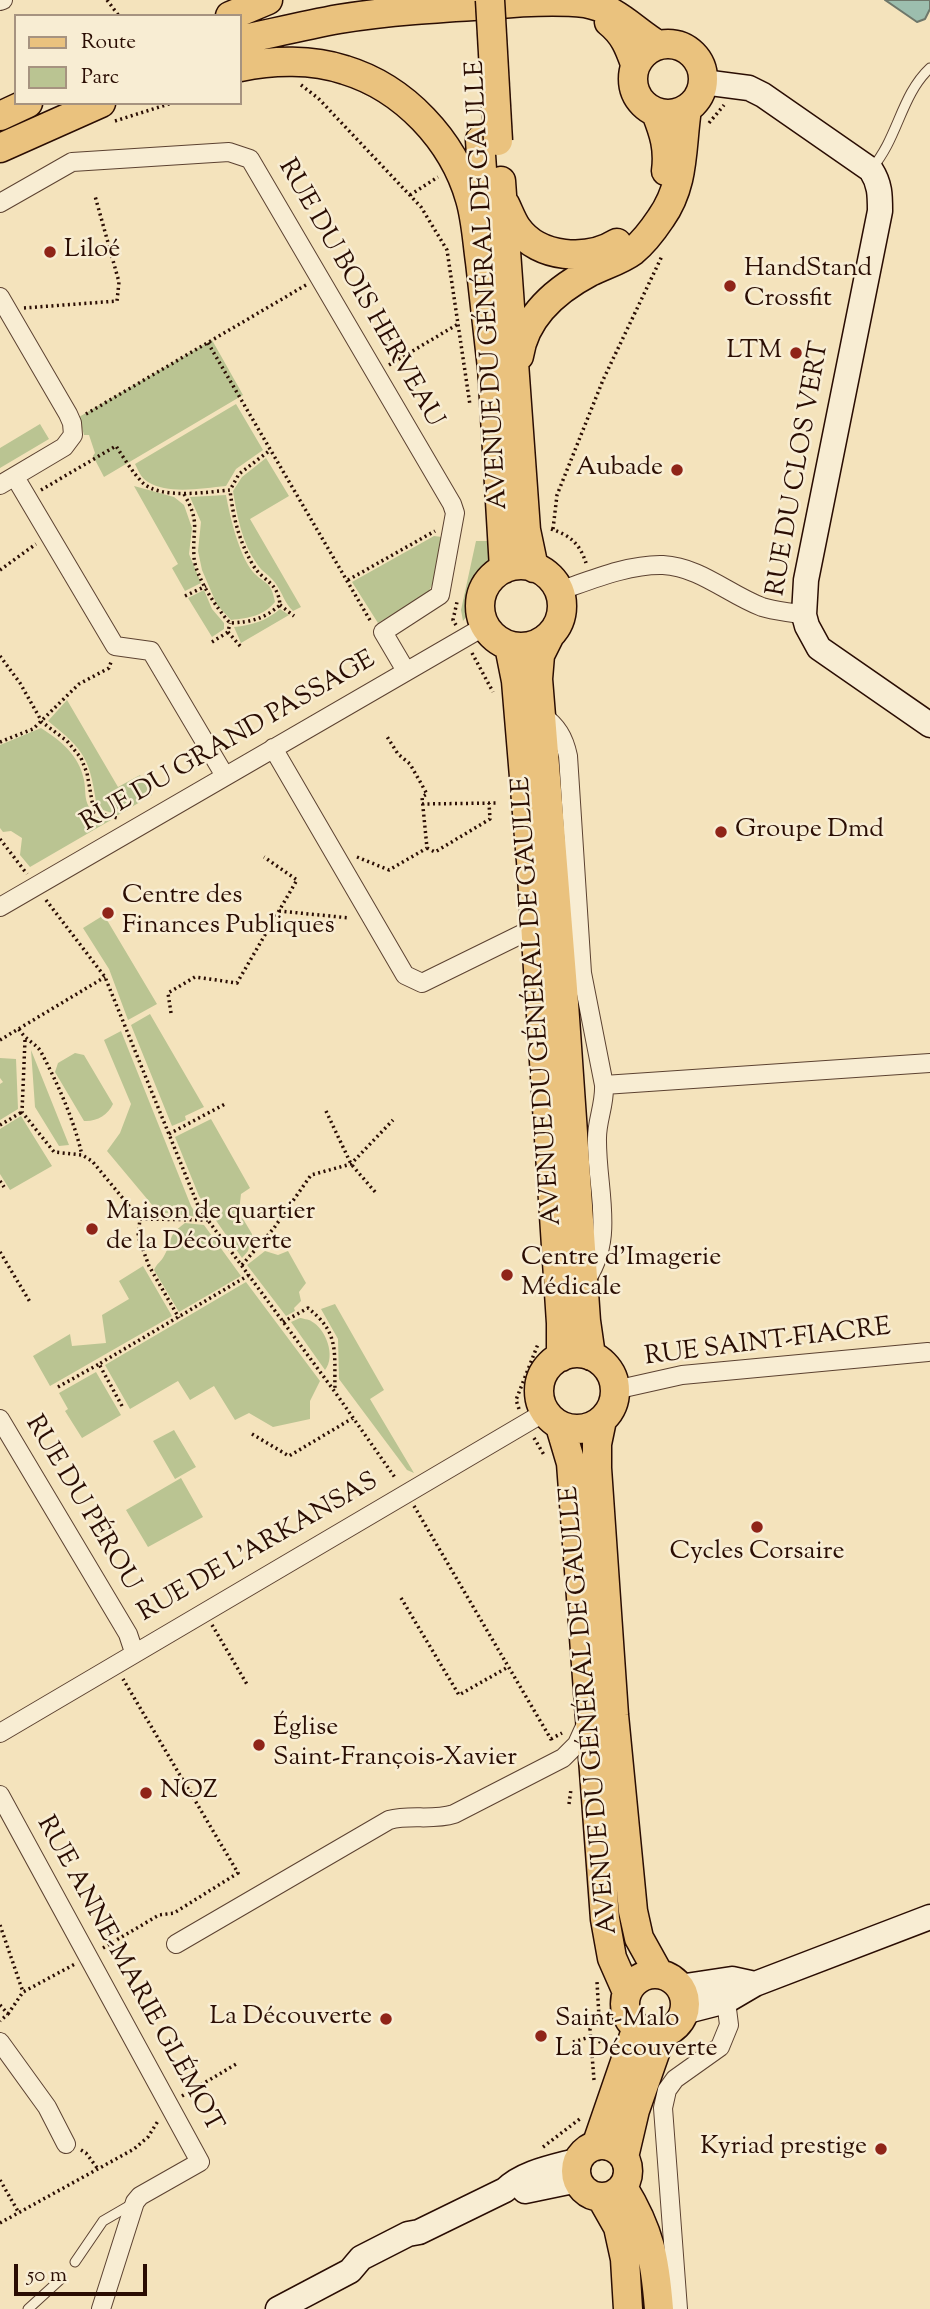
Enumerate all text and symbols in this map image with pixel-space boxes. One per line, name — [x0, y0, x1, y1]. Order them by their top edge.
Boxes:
legend — [14, 14, 242, 105]
text: Route — [81, 28, 136, 58]
street label: AVENUE DU GÉNÉRAL DE GAULLE — [462, 60, 516, 510]
text: Parc — [81, 63, 119, 93]
street label: RUE DU BOIS HERVEAU — [269, 155, 449, 433]
place label: Liloé — [64, 236, 120, 268]
marker: Liloé — [42, 244, 58, 260]
place label: HandStand Crossfit — [744, 255, 872, 316]
marker: HandStand Crossfit — [722, 278, 738, 294]
place label: LTM — [726, 337, 782, 369]
street label: RUE DU CLOS VERT — [762, 339, 838, 599]
marker: LTM — [788, 345, 804, 361]
place label: Aubade — [576, 454, 663, 486]
marker: Aubade — [669, 462, 685, 478]
street label: RUE DU GRAND PASSAGE — [76, 646, 382, 840]
street label: AVENUE DU GÉNÉRAL DE GAULLE — [508, 775, 570, 1227]
place label: Groupe Dmd — [735, 816, 884, 848]
marker: Groupe Dmd — [713, 824, 729, 840]
place label: Centre des Finances Publiques — [122, 882, 335, 944]
marker: Centre des Finances Publiques — [100, 905, 116, 921]
place label: Maison de quartier de la Découverte — [106, 1198, 315, 1260]
marker: Maison de quartier de la Découverte — [84, 1221, 100, 1237]
place label: Centre d'Imagerie Médicale — [521, 1244, 721, 1306]
marker: Centre d'Imagerie Médicale — [499, 1267, 515, 1283]
street label: RUE SAINT-FIACRE — [643, 1313, 893, 1375]
street label: RUE DU PÉROU — [16, 1411, 146, 1597]
street label: RUE DE L'ARKANSAS — [134, 1468, 384, 1630]
street label: AVENUE DU GÉNÉRAL DE GAULLE — [556, 1485, 626, 1935]
marker: Cycles Corsaire — [749, 1519, 765, 1535]
place label: Cycles Corsaire — [669, 1538, 845, 1570]
place label: Église Saint-François-Xavier — [273, 1714, 517, 1776]
marker: Église Saint-François-Xavier — [251, 1737, 267, 1753]
place label: NOZ — [160, 1777, 218, 1809]
marker: NOZ — [138, 1785, 154, 1801]
street label: RUE ANNE-MARIE GLÉMOT — [28, 1812, 228, 2138]
place label: La Découverte — [209, 2003, 372, 2035]
place label: Saint-Malo La Découverte — [555, 2005, 718, 2066]
marker: La Découverte — [378, 2011, 394, 2027]
marker: Saint-Malo La Découverte — [533, 2028, 549, 2044]
place label: Kyriad prestige — [700, 2133, 867, 2165]
marker: Kyriad prestige — [873, 2141, 889, 2157]
scale bar — [18, 2250, 150, 2294]
text: 50 m — [27, 2261, 67, 2291]

